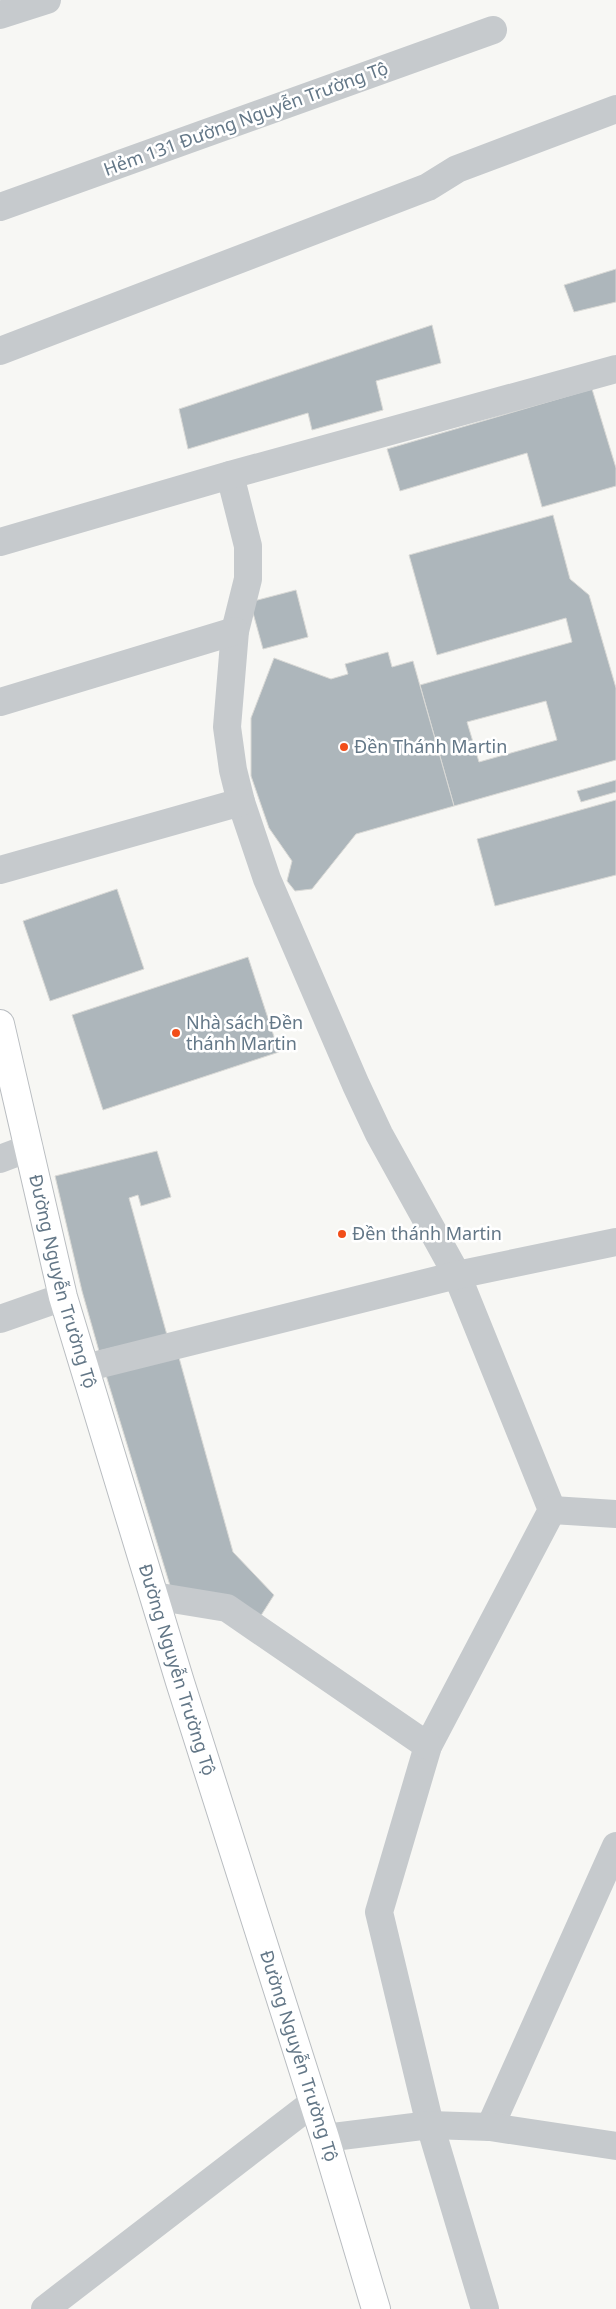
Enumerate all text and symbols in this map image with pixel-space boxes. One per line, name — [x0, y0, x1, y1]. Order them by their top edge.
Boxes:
street label: Hẻm 131 Đường Nguyễn Trường Tộ — [100, 55, 391, 181]
place label: Đền Thánh Martin — [354, 734, 507, 758]
marker: Đền Thánh Martin — [338, 741, 350, 753]
place label: Nhà sách Đền thánh Martin — [186, 1010, 303, 1055]
marker: Nhà sách Đền thánh Martin — [170, 1027, 182, 1039]
street label: Đường Nguyễn Trường Tộ — [24, 1172, 103, 1391]
place label: Đền thánh Martin — [352, 1221, 502, 1245]
marker: Đền thánh Martin — [336, 1228, 348, 1240]
street label: Đường Nguyễn Trường Tộ — [134, 1561, 222, 1778]
street label: Đường Nguyễn Trường Tộ — [255, 1947, 344, 2164]

